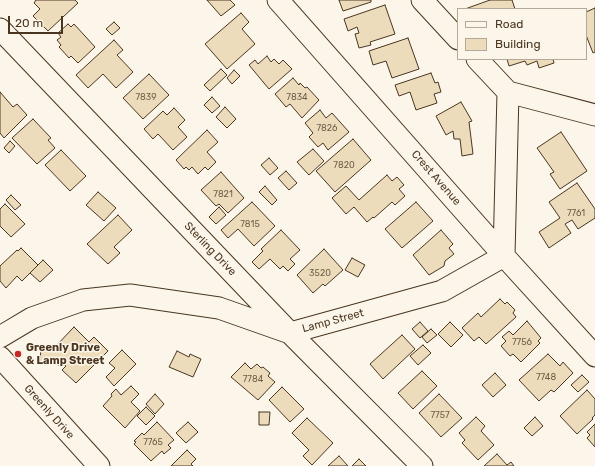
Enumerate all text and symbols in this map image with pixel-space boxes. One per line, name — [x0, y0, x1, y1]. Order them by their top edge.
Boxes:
scale bar — [10, 8, 65, 34]
legend — [457, 8, 587, 60]
text: 20 m — [15, 16, 43, 30]
text: Road — [495, 17, 523, 31]
text: Building — [495, 37, 541, 51]
house number: 7839 — [135, 92, 157, 102]
house number: 7834 — [286, 92, 308, 102]
house number: 7826 — [316, 123, 338, 133]
street label: Crest Avenue — [408, 148, 464, 208]
house number: 7820 — [333, 160, 355, 170]
house number: 7821 — [213, 189, 233, 199]
house number: 7761 — [567, 208, 585, 218]
house number: 7815 — [240, 219, 260, 229]
street label: Sterling Drive — [181, 220, 239, 278]
house number: 3520 — [309, 268, 331, 278]
street label: Lamp Street — [301, 306, 365, 336]
house number: 7756 — [512, 337, 532, 347]
place label: Greenly Drive & Lamp Street — [26, 341, 104, 367]
marker: Greenly Drive & Lamp Street — [13, 349, 23, 359]
house number: 7748 — [536, 372, 556, 382]
house number: 7784 — [243, 374, 263, 384]
street label: Greenly Drive — [21, 382, 77, 442]
house number: 7757 — [430, 410, 450, 420]
house number: 7765 — [143, 437, 163, 447]

